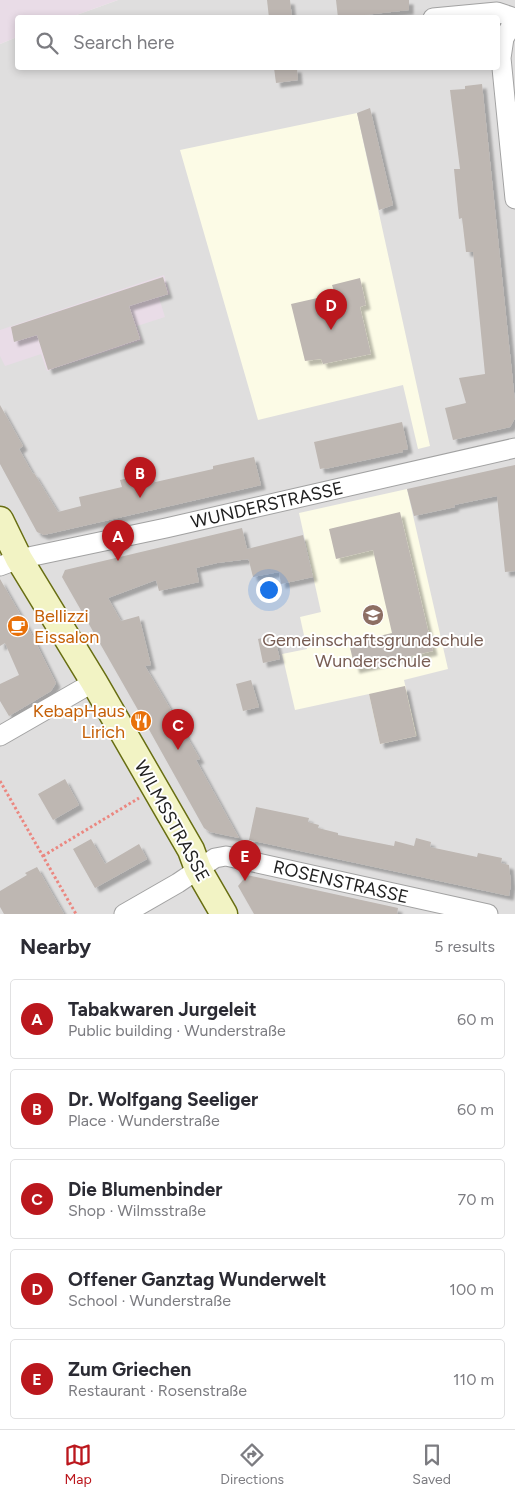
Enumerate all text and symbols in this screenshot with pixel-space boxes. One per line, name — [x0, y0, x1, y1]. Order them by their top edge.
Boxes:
search box — [15, 15, 500, 70]
icon: search — [33, 29, 61, 57]
text: Search here — [73, 31, 175, 54]
pin: D — [315, 289, 347, 330]
pin: B — [124, 457, 156, 498]
street label: WUNDERSTRASSE — [189, 477, 345, 533]
pin: A — [102, 520, 134, 561]
your location — [256, 577, 282, 603]
school or university icon: Gemeinschaftsgrundschule Wunderschule — [361, 603, 385, 627]
place label: Bellizzi Eissalon — [34, 605, 99, 648]
cafe icon: Bellizzi Eissalon — [6, 614, 30, 638]
place label: Gemeinschaftsgrundschule Wunderschule — [262, 629, 484, 672]
place label: KebapHaus Lirich — [33, 700, 125, 743]
restaurant icon: KebapHaus Lirich — [129, 709, 153, 733]
pin: C — [162, 709, 194, 750]
street label: WILMSSTRASSE — [130, 757, 214, 885]
pin: E — [229, 840, 261, 881]
street label: ROSENSTRASSE — [271, 856, 411, 908]
text: Nearby — [20, 934, 91, 959]
text: 5 results — [434, 937, 495, 956]
text: Tabakwaren Jurgeleit — [68, 998, 257, 1021]
text: A — [31, 1010, 43, 1029]
text: 60 m — [457, 1010, 494, 1029]
text: Public building · Wunderstraße — [68, 1021, 286, 1040]
text: Dr. Wolfgang Seeliger — [68, 1088, 258, 1111]
text: B — [32, 1100, 42, 1119]
text: 60 m — [457, 1100, 494, 1119]
text: Place · Wunderstraße — [68, 1111, 220, 1130]
text: Die Blumenbinder — [68, 1178, 222, 1201]
text: C — [31, 1190, 43, 1209]
text: 70 m — [458, 1190, 494, 1209]
text: Shop · Wilmsstraße — [68, 1201, 206, 1220]
text: Offener Ganztag Wunderwelt — [68, 1268, 326, 1291]
text: D — [31, 1280, 43, 1299]
text: 100 m — [449, 1280, 494, 1299]
text: School · Wunderstraße — [68, 1291, 231, 1310]
text: Zum Griechen — [68, 1358, 191, 1381]
text: E — [32, 1370, 42, 1389]
text: 110 m — [453, 1370, 494, 1389]
text: Restaurant · Rosenstraße — [68, 1381, 247, 1400]
tab: Map — [64, 1441, 92, 1488]
tab: Directions — [220, 1441, 284, 1488]
tab: Saved — [412, 1441, 451, 1488]

